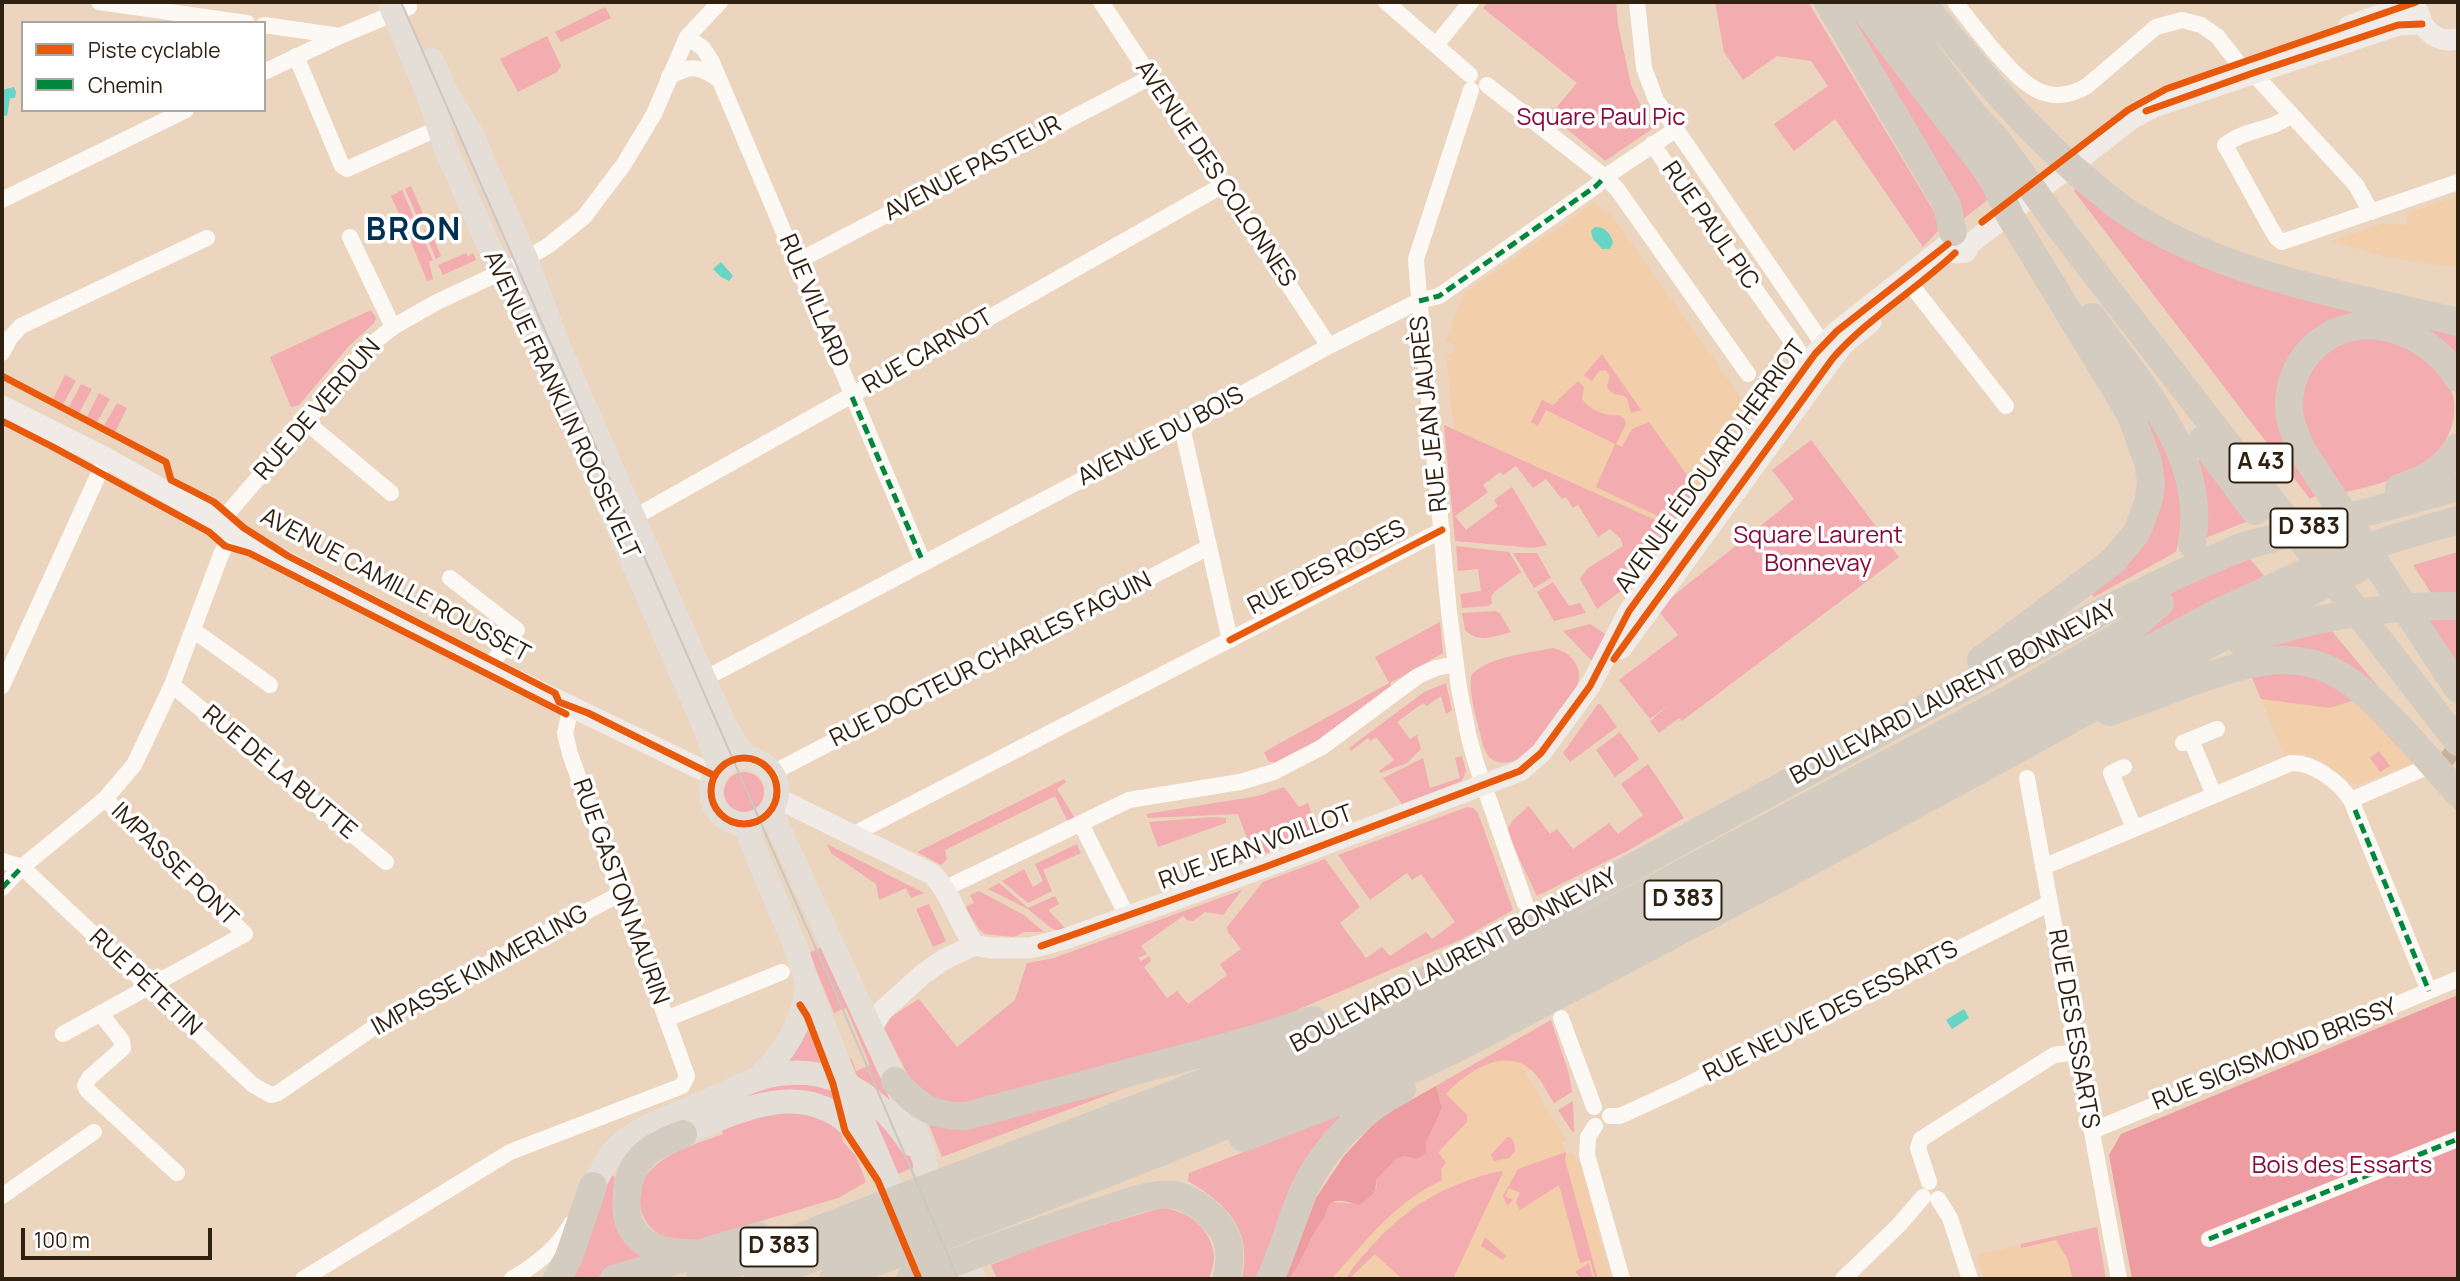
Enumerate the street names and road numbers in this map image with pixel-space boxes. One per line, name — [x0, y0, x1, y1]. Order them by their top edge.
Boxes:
street label: AVENUE DES COLONNES — [1129, 55, 1301, 293]
street label: AVENUE PASTEUR — [880, 110, 1066, 228]
street label: RUE PAUL PIC — [1655, 156, 1765, 296]
street label: RUE VILLARD — [772, 230, 854, 372]
street label: AVENUE FRANKLIN ROOSEVELT — [477, 247, 645, 563]
street label: RUE CARNOT — [858, 303, 998, 401]
street label: RUE JEAN JAURÈS — [1405, 315, 1455, 513]
street label: RUE DE VERDUN — [249, 333, 387, 487]
street label: AVENUE ÉDOUARD HERRIOT — [1610, 335, 1812, 599]
street label: AVENUE DU BOIS — [1073, 381, 1249, 493]
road number: A 43 — [2230, 444, 2292, 482]
street label: AVENUE CAMILLE ROUSSET — [256, 503, 534, 669]
road number: D 383 — [2270, 508, 2348, 548]
street label: RUE DES ROSES — [1243, 514, 1411, 622]
street label: RUE DOCTEUR CHARLES FAGUIN — [825, 566, 1157, 754]
street label: BOULEVARD LAURENT BONNEVAY — [1786, 594, 2122, 792]
street label: RUE DE LA BUTTE — [196, 700, 362, 846]
street label: RUE GASTON MAURIN — [566, 775, 674, 1009]
street label: IMPASSE PONT — [105, 797, 243, 933]
street label: RUE JEAN VOILLOT — [1155, 800, 1357, 896]
street label: BOULEVARD LAURENT BONNEVAY — [1286, 862, 1622, 1060]
road number: D 383 — [1644, 880, 1722, 920]
street label: IMPASSE KIMMERLING — [367, 900, 593, 1042]
street label: RUE PÉTETIN — [83, 924, 207, 1042]
street label: RUE DES ESSARTS — [2041, 927, 2105, 1131]
street label: RUE NEUVE DES ESSARTS — [1699, 935, 1963, 1089]
street label: RUE SIGISMOND BRISSY — [2149, 993, 2401, 1117]
road number: D 383 — [740, 1228, 818, 1266]

